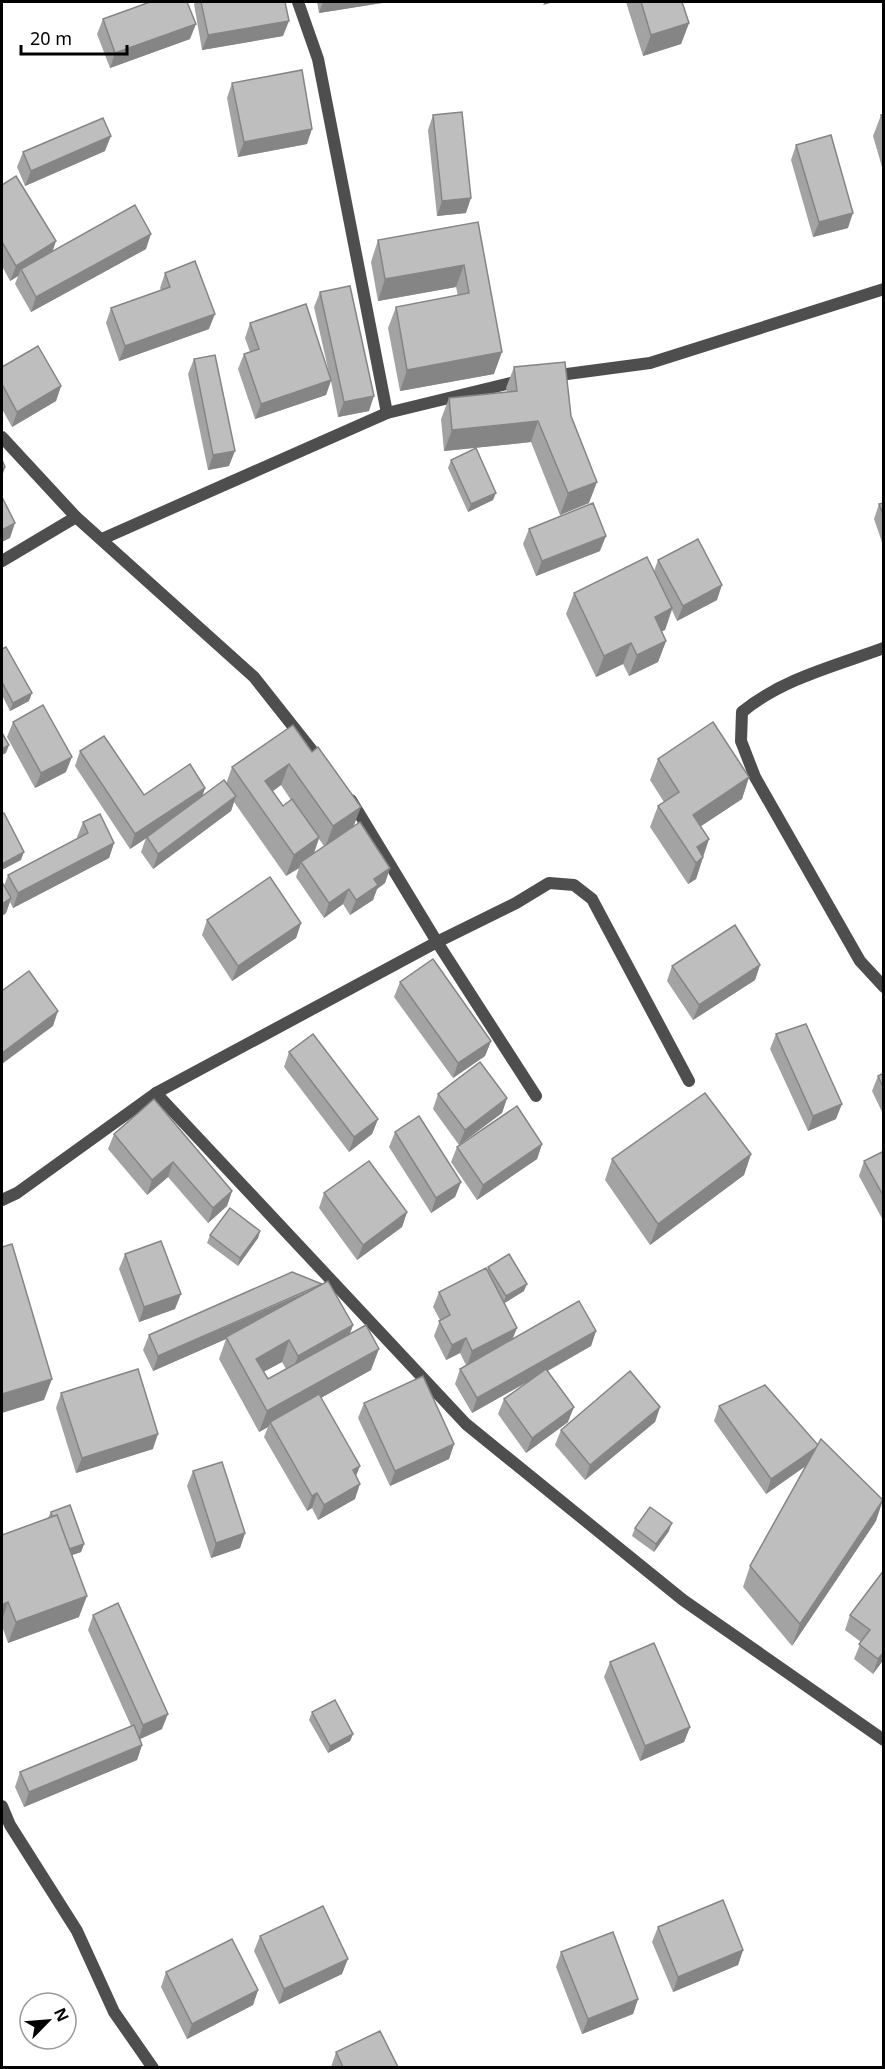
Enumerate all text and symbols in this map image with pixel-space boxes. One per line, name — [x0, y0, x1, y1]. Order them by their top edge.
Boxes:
scale bar — [21, 18, 128, 56]
text: 20 m — [30, 26, 72, 50]
north arrow — [18, 1991, 78, 2051]
text: N — [49, 2004, 74, 2025]

